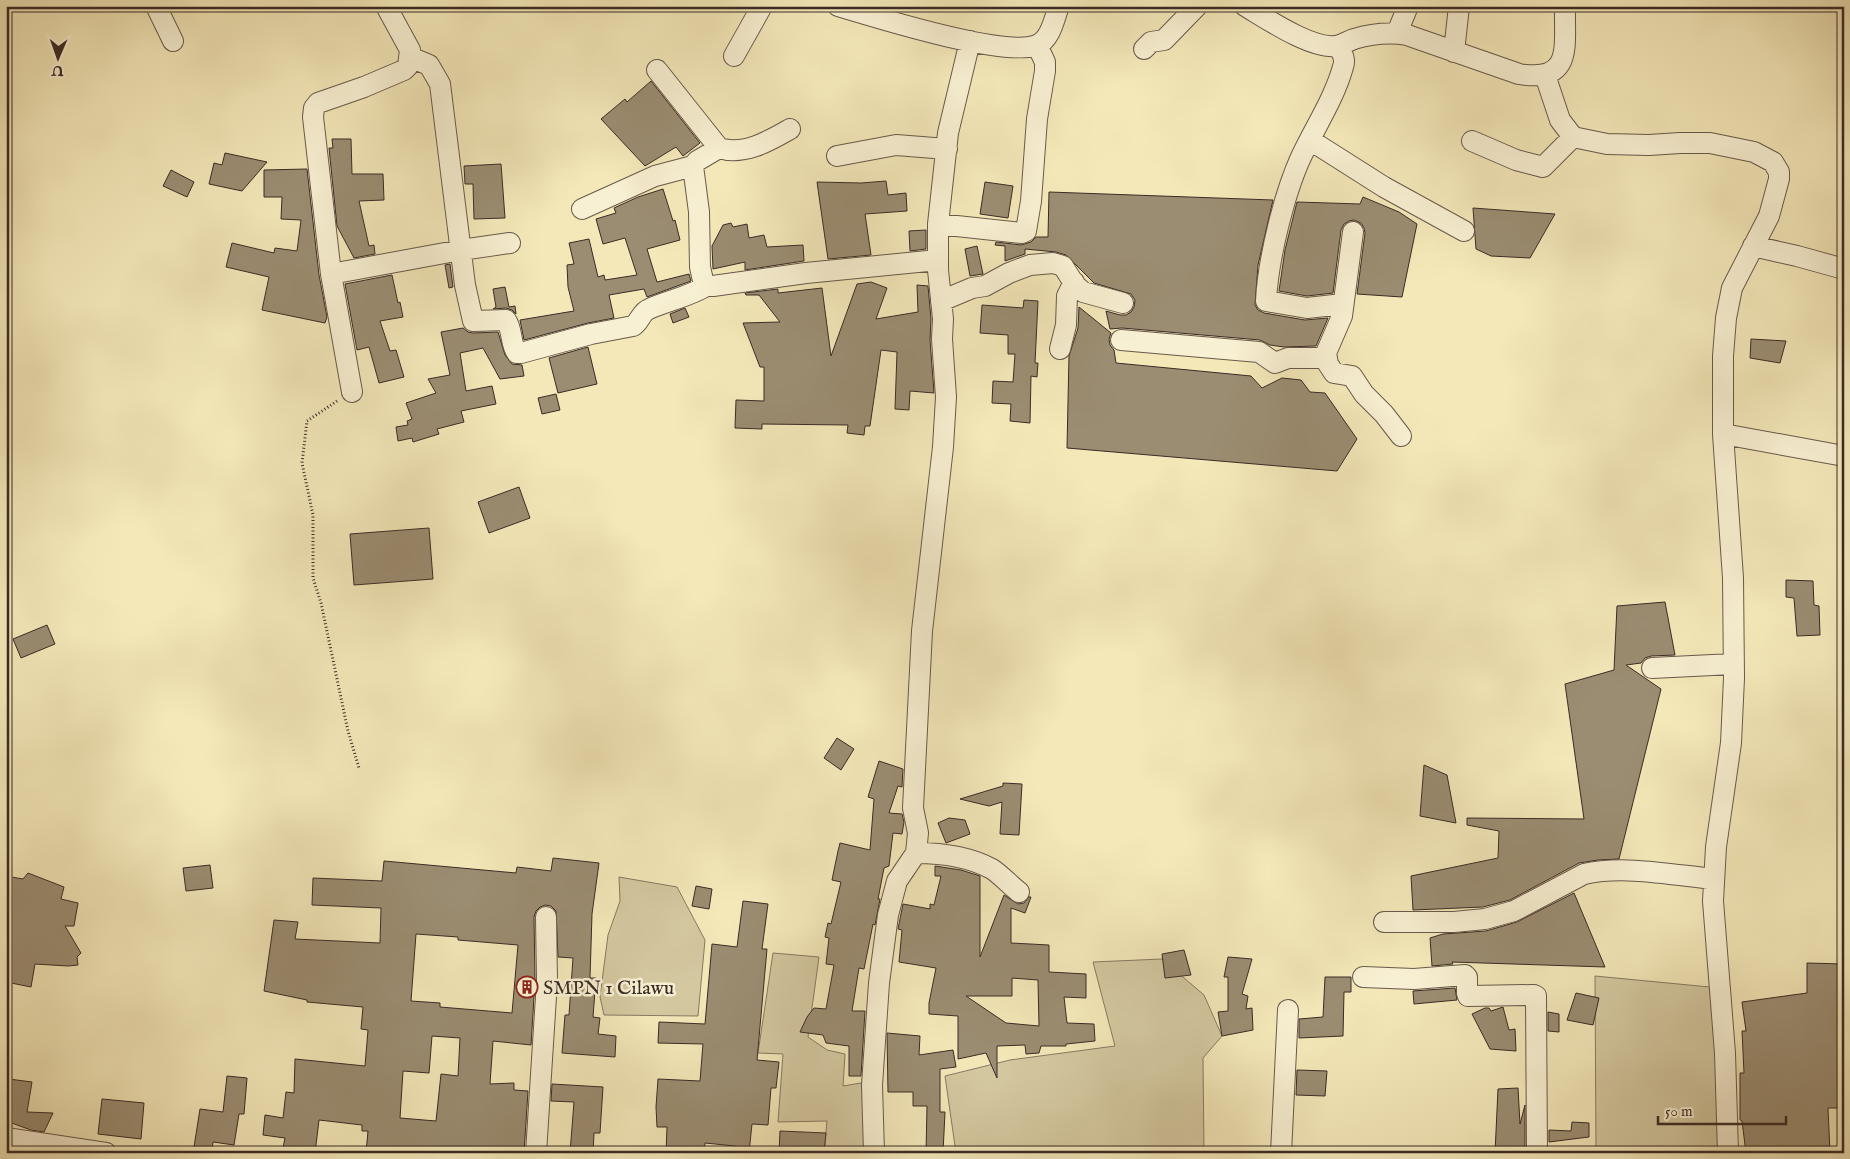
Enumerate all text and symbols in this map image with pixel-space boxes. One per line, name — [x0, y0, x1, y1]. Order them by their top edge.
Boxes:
north arrow — [32, 32, 82, 82]
text: U — [50, 61, 65, 79]
building icon: SMPN 1 Cilawu — [515, 975, 539, 999]
place label: SMPN 1 Cilawu — [543, 976, 674, 1001]
scale bar — [1658, 1094, 1785, 1126]
text: 50 m — [1665, 1102, 1693, 1121]

